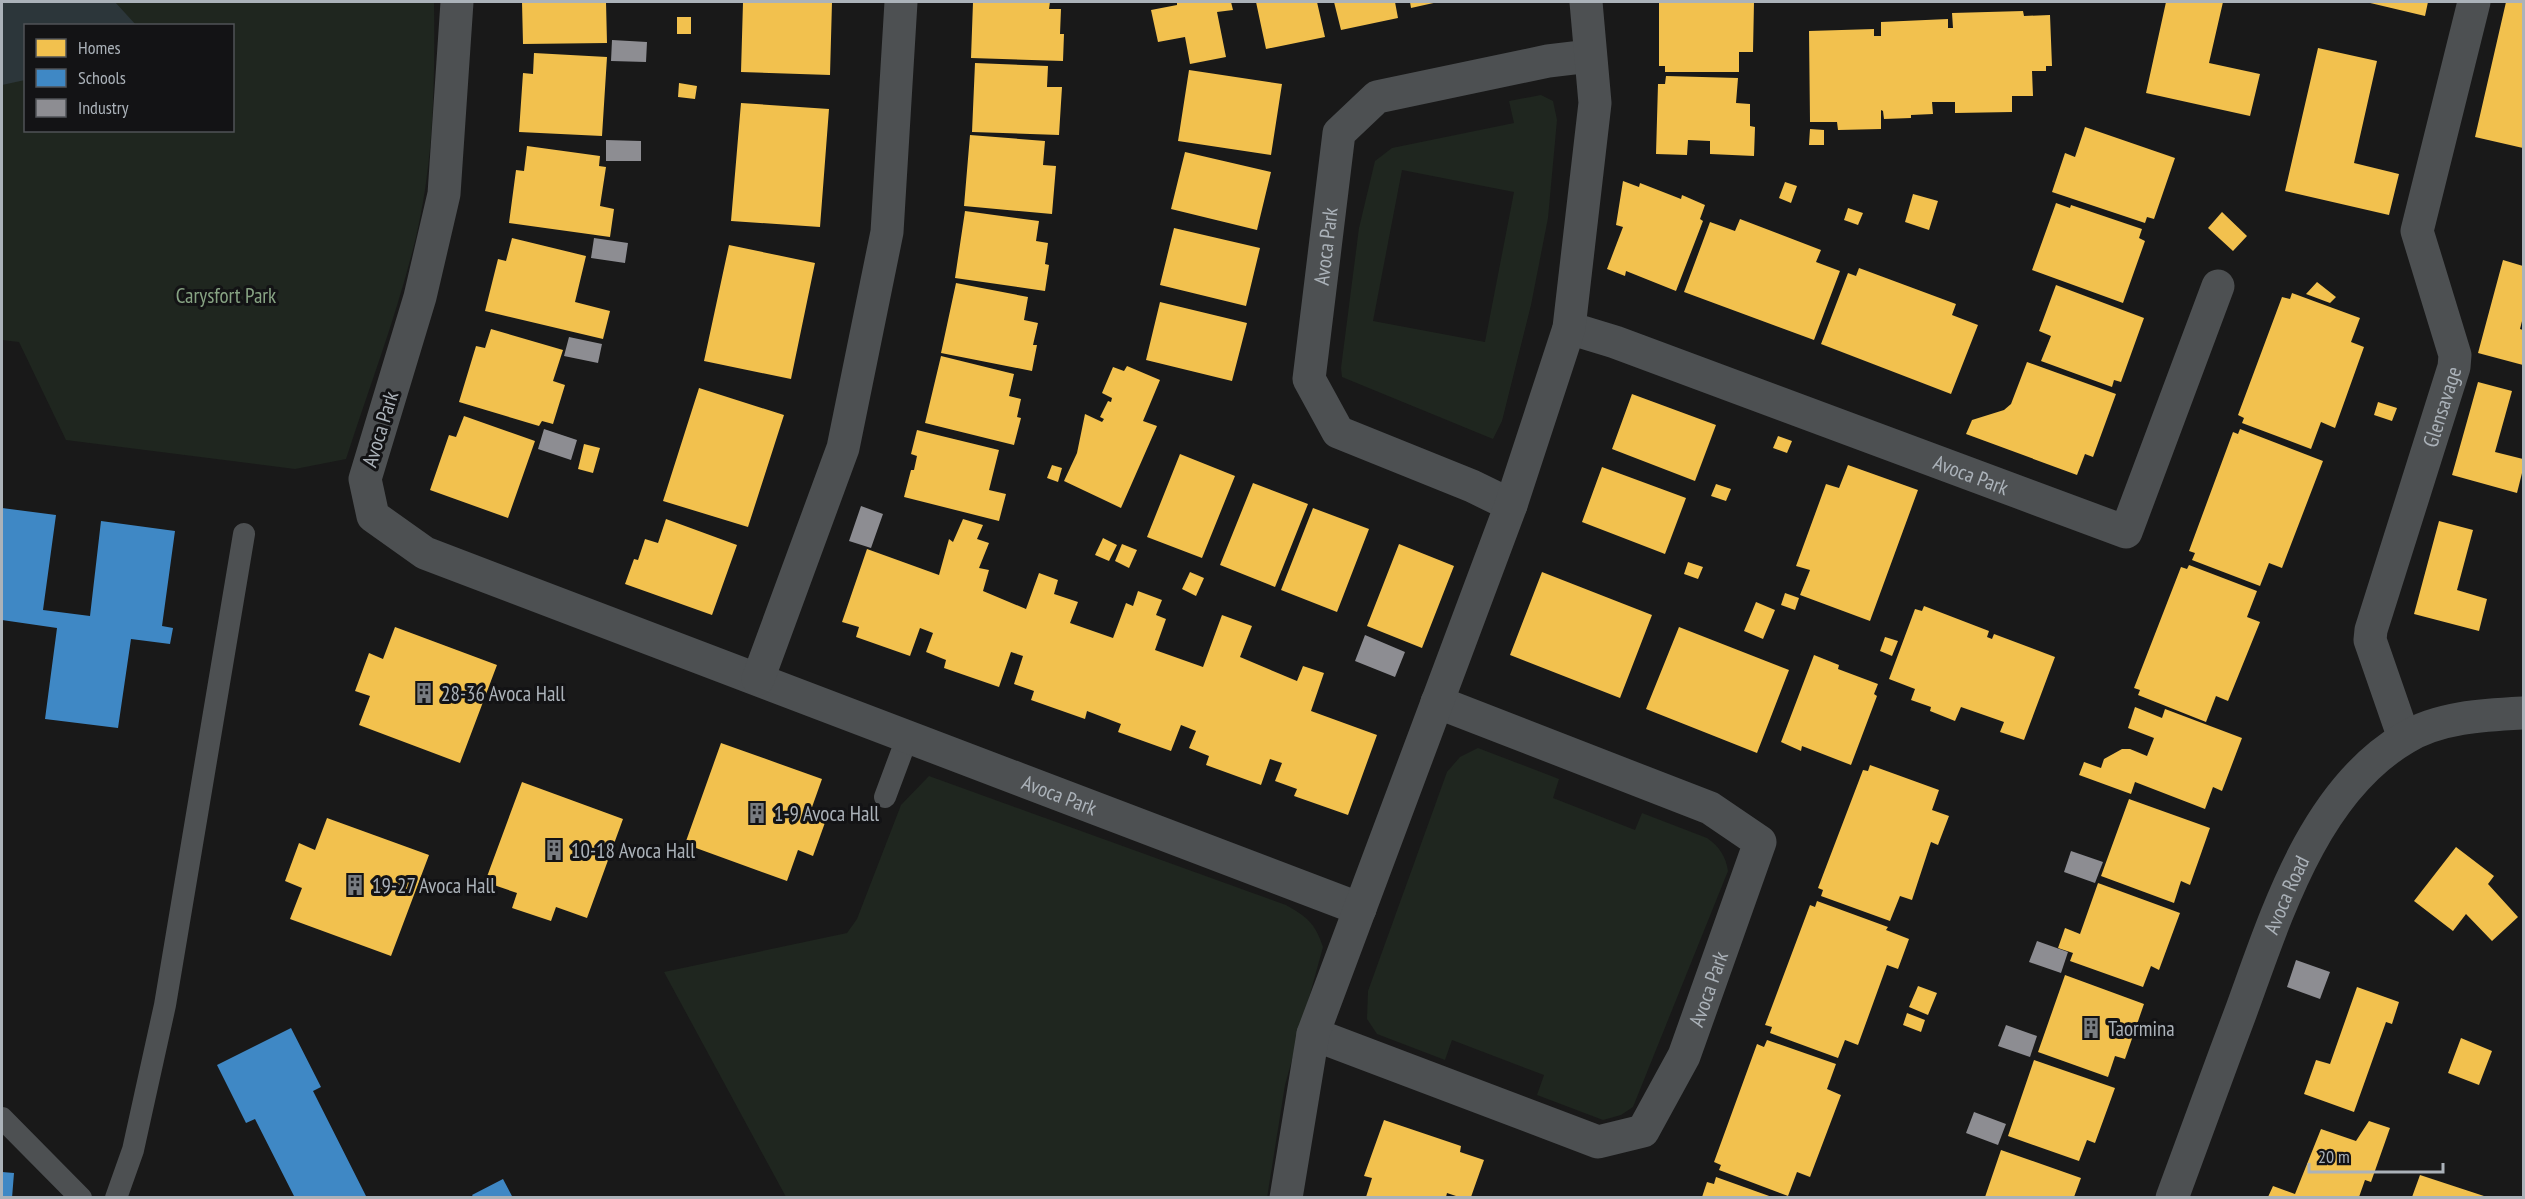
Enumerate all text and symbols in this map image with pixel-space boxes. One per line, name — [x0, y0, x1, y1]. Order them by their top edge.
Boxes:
legend — [24, 24, 234, 132]
text: Homes — [78, 36, 121, 59]
text: Schools — [78, 66, 126, 89]
text: Industry — [78, 96, 129, 119]
street label: Avoca Park — [1307, 206, 1343, 287]
park label: Carysfort Park — [176, 282, 276, 309]
street label: Glensavage — [2416, 363, 2467, 450]
street label: Avoca Park — [356, 388, 404, 470]
street label: Avoca Park — [1930, 448, 2012, 501]
place label: 28-36 Avoca Hall — [441, 680, 565, 707]
building icon: 28-36 Avoca Hall — [412, 681, 436, 705]
street label: Avoca Park — [1018, 768, 1101, 821]
place label: 1-9 Avoca Hall — [774, 800, 879, 827]
building icon: 1-9 Avoca Hall — [745, 801, 769, 825]
place label: 10-18 Avoca Hall — [571, 837, 695, 864]
building icon: 10-18 Avoca Hall — [542, 838, 566, 862]
street label: Avoca Road — [2257, 851, 2315, 938]
place label: 19-27 Avoca Hall — [372, 872, 495, 899]
building icon: 19-27 Avoca Hall — [343, 873, 367, 897]
street label: Avoca Park — [1682, 947, 1734, 1030]
place label: Taormina — [2108, 1015, 2175, 1042]
building icon: Taormina — [2079, 1016, 2103, 1040]
scale bar — [2309, 1136, 2442, 1174]
text: 20 m — [2318, 1145, 2350, 1168]

